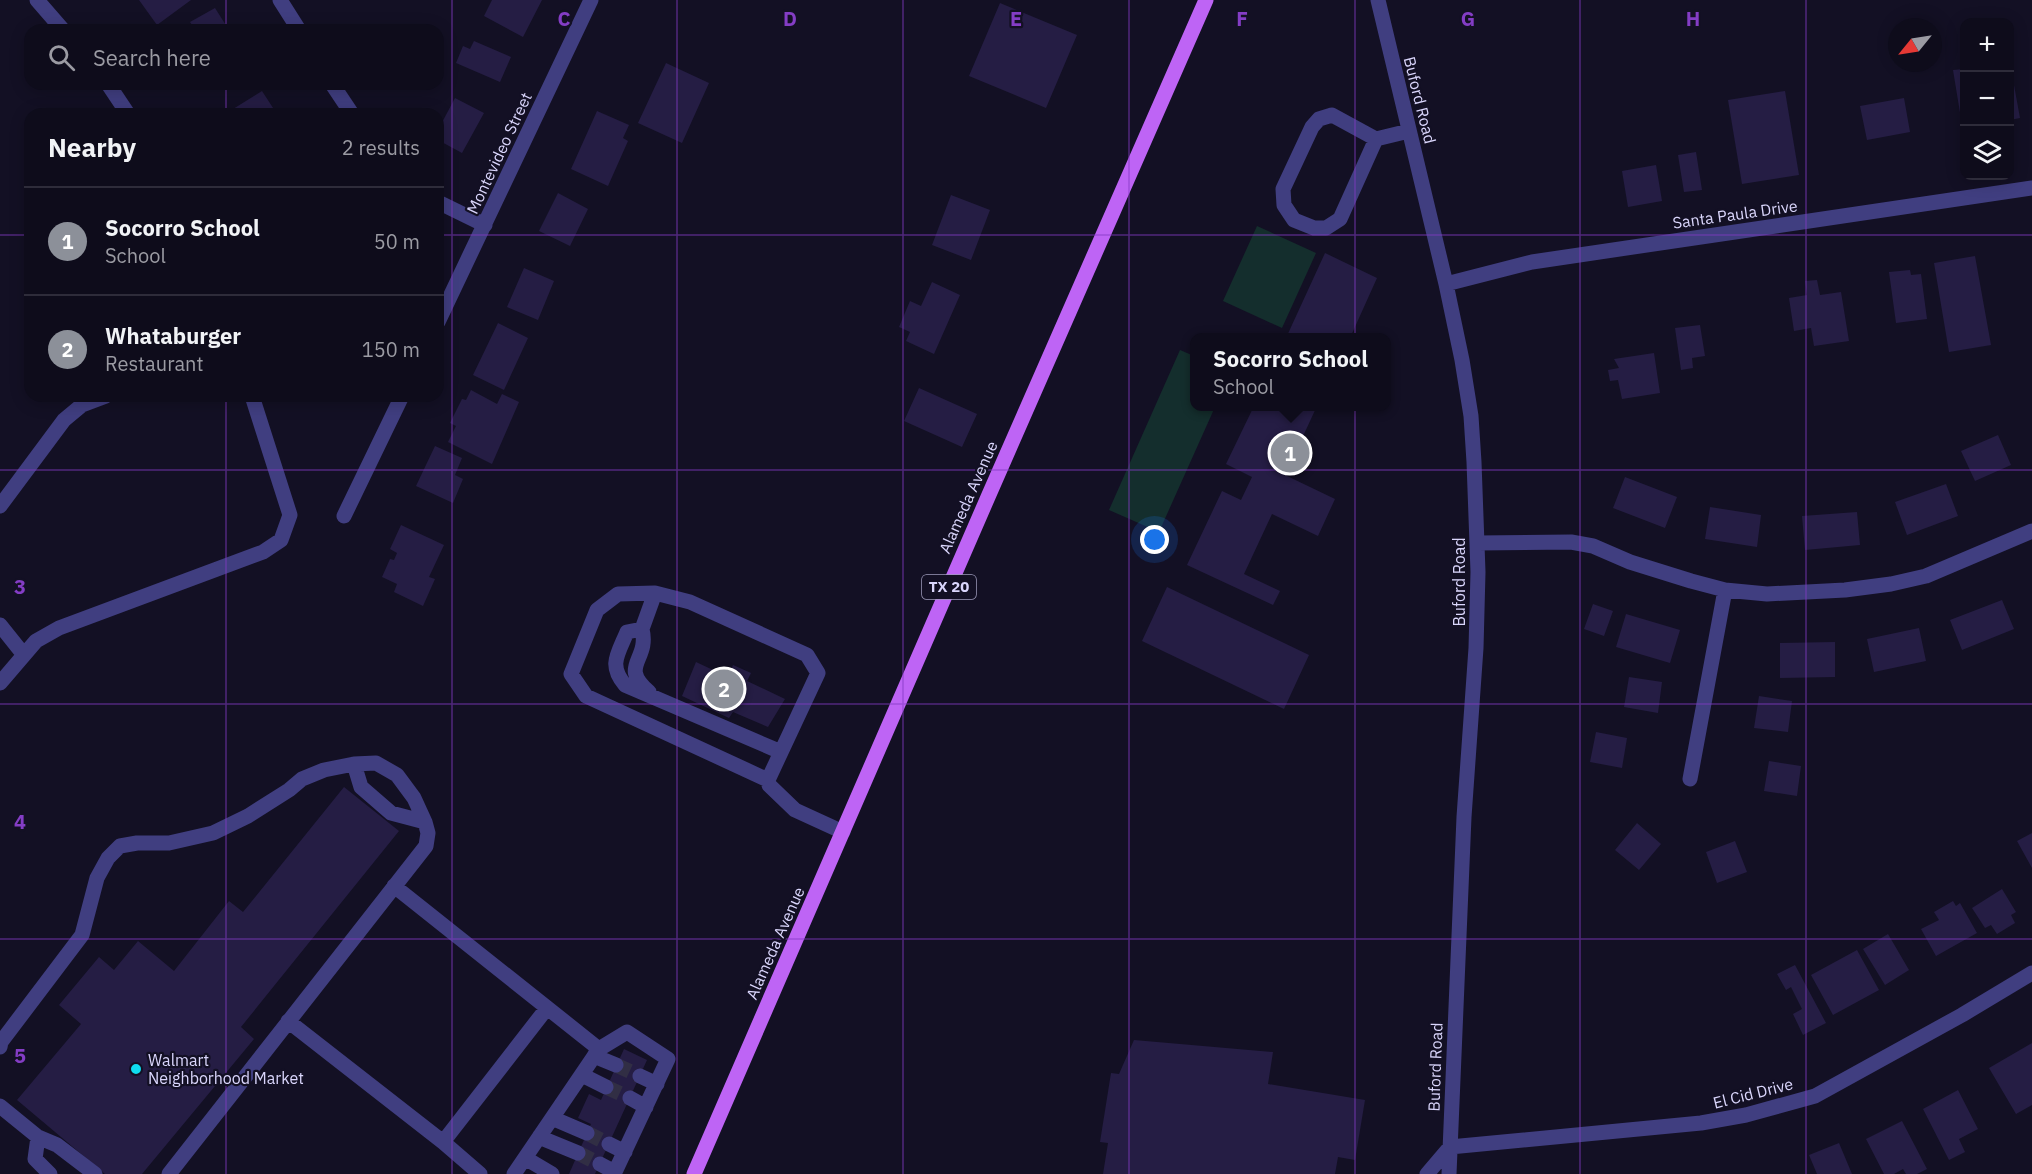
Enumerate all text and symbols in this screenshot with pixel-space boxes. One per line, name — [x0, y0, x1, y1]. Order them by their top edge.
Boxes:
text: C — [557, 5, 571, 32]
text: D — [783, 5, 797, 32]
text: E — [1010, 5, 1022, 32]
text: F — [1236, 5, 1248, 32]
text: G — [1461, 5, 1475, 32]
text: H — [1686, 5, 1700, 32]
north arrow — [1888, 18, 1942, 72]
map controls — [1960, 18, 2014, 180]
button: + — [1960, 18, 2014, 72]
search box — [24, 24, 444, 90]
icon: search — [45, 41, 78, 74]
text: Search here — [93, 43, 211, 72]
street label: Buford Road — [1400, 54, 1440, 146]
button: − — [1960, 72, 2014, 126]
street label: Montevideo Street — [462, 89, 536, 217]
button: layers — [1960, 126, 2014, 180]
text: Nearby — [48, 130, 136, 164]
text: 2 results — [342, 134, 420, 161]
street label: Santa Paula Drive — [1671, 195, 1799, 233]
text: Socorro School — [105, 213, 260, 242]
text: 1 — [62, 228, 74, 255]
text: 50 m — [374, 228, 420, 255]
text: School — [105, 242, 166, 269]
text: Whataburger — [105, 321, 241, 350]
popup — [1190, 333, 1391, 411]
text: 2 — [62, 336, 74, 363]
text: 150 m — [362, 336, 420, 363]
text: Socorro School — [1213, 344, 1368, 373]
text: Restaurant — [105, 350, 203, 377]
text: School — [1213, 373, 1274, 400]
pin: 1 — [1270, 430, 1310, 476]
street label: Alameda Avenue — [934, 438, 1002, 556]
your location — [1140, 525, 1169, 554]
street label: Buford Road — [1449, 537, 1469, 627]
text: 3 — [14, 573, 26, 600]
road number: TX 20 — [922, 575, 976, 599]
pin: 2 — [704, 666, 744, 712]
text: 4 — [14, 808, 26, 835]
street label: Alameda Avenue — [741, 884, 809, 1002]
street label: Buford Road — [1423, 1022, 1447, 1112]
text: 5 — [14, 1042, 26, 1069]
place label: Walmart Neighborhood Market — [148, 1050, 304, 1088]
marker: Walmart Neighborhood Market — [129, 1062, 143, 1076]
street label: El Cid Drive — [1711, 1073, 1795, 1113]

